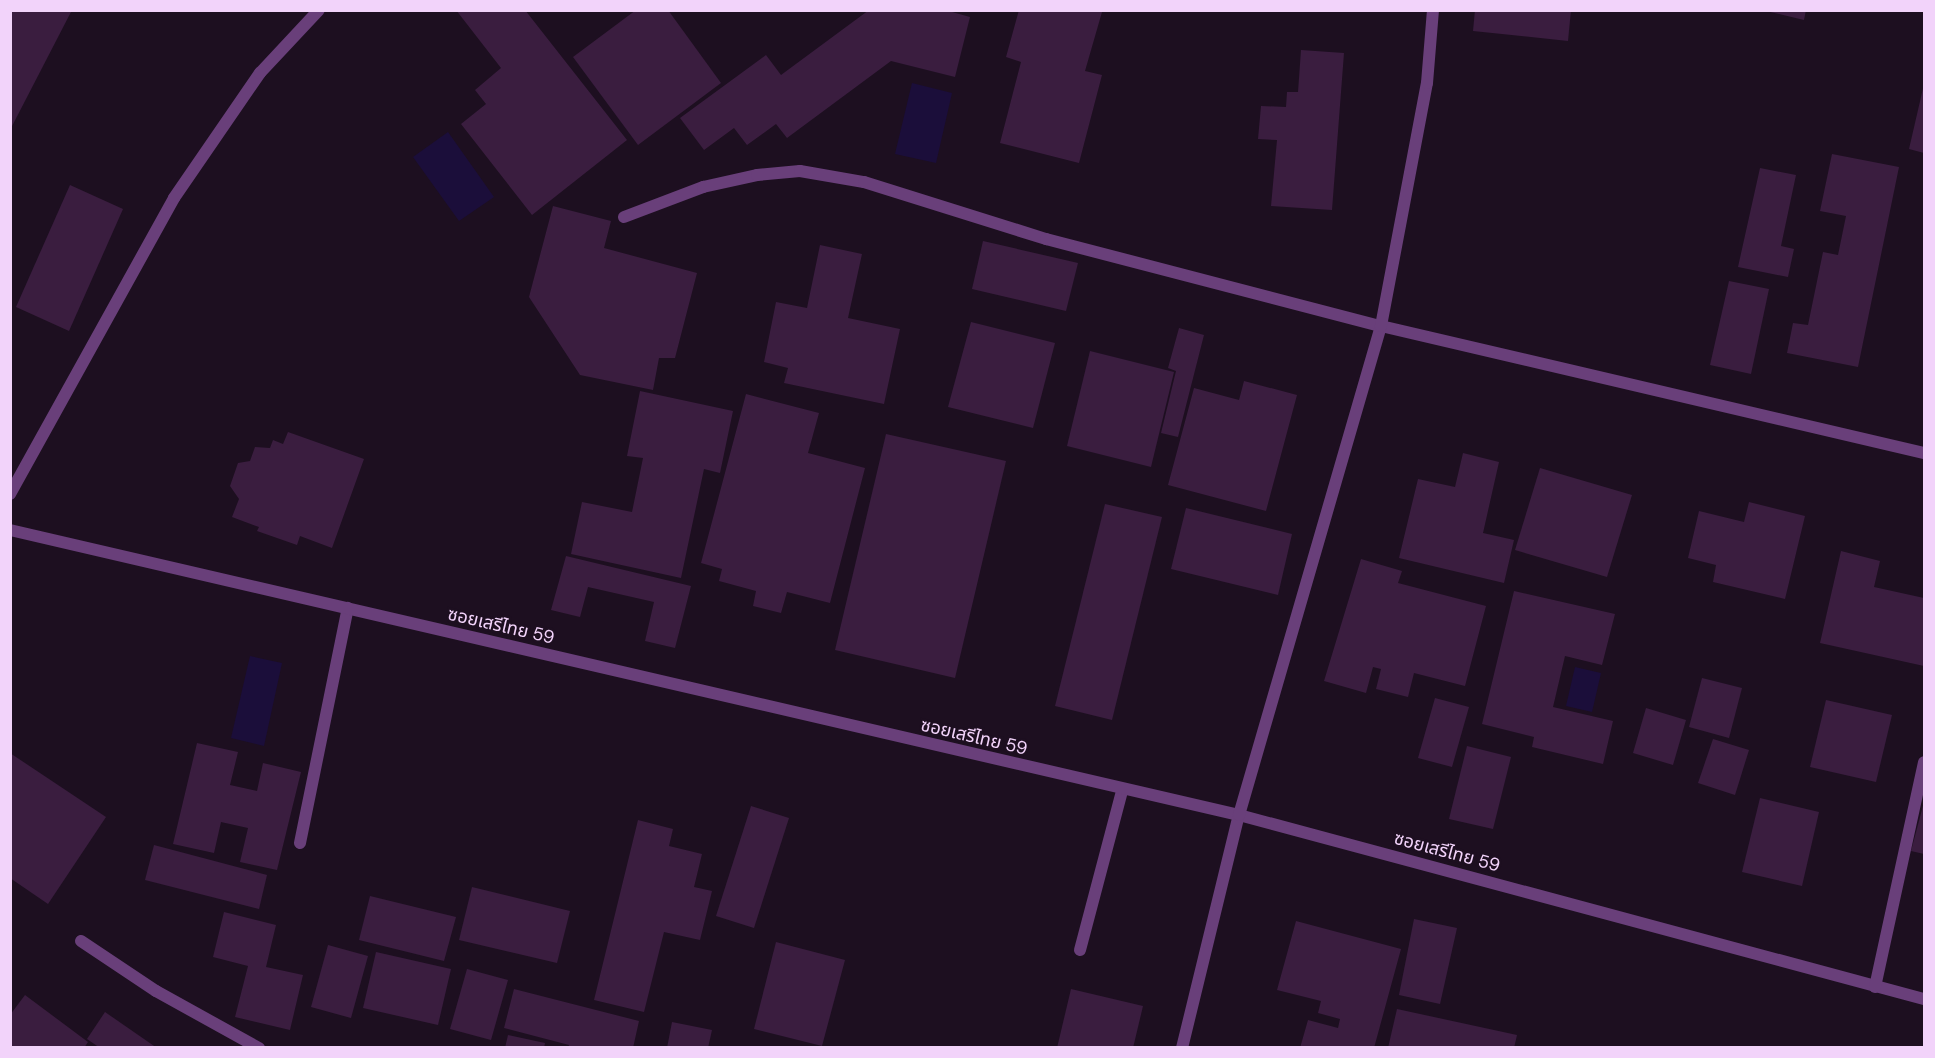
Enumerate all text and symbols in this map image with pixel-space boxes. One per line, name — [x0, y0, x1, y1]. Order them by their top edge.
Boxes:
street label: ซอยเสรีไทย 59 — [446, 603, 556, 649]
street label: ซอยเสรีไทย 59 — [919, 714, 1029, 760]
street label: ซอยเสรีไทย 59 — [1392, 827, 1502, 877]

